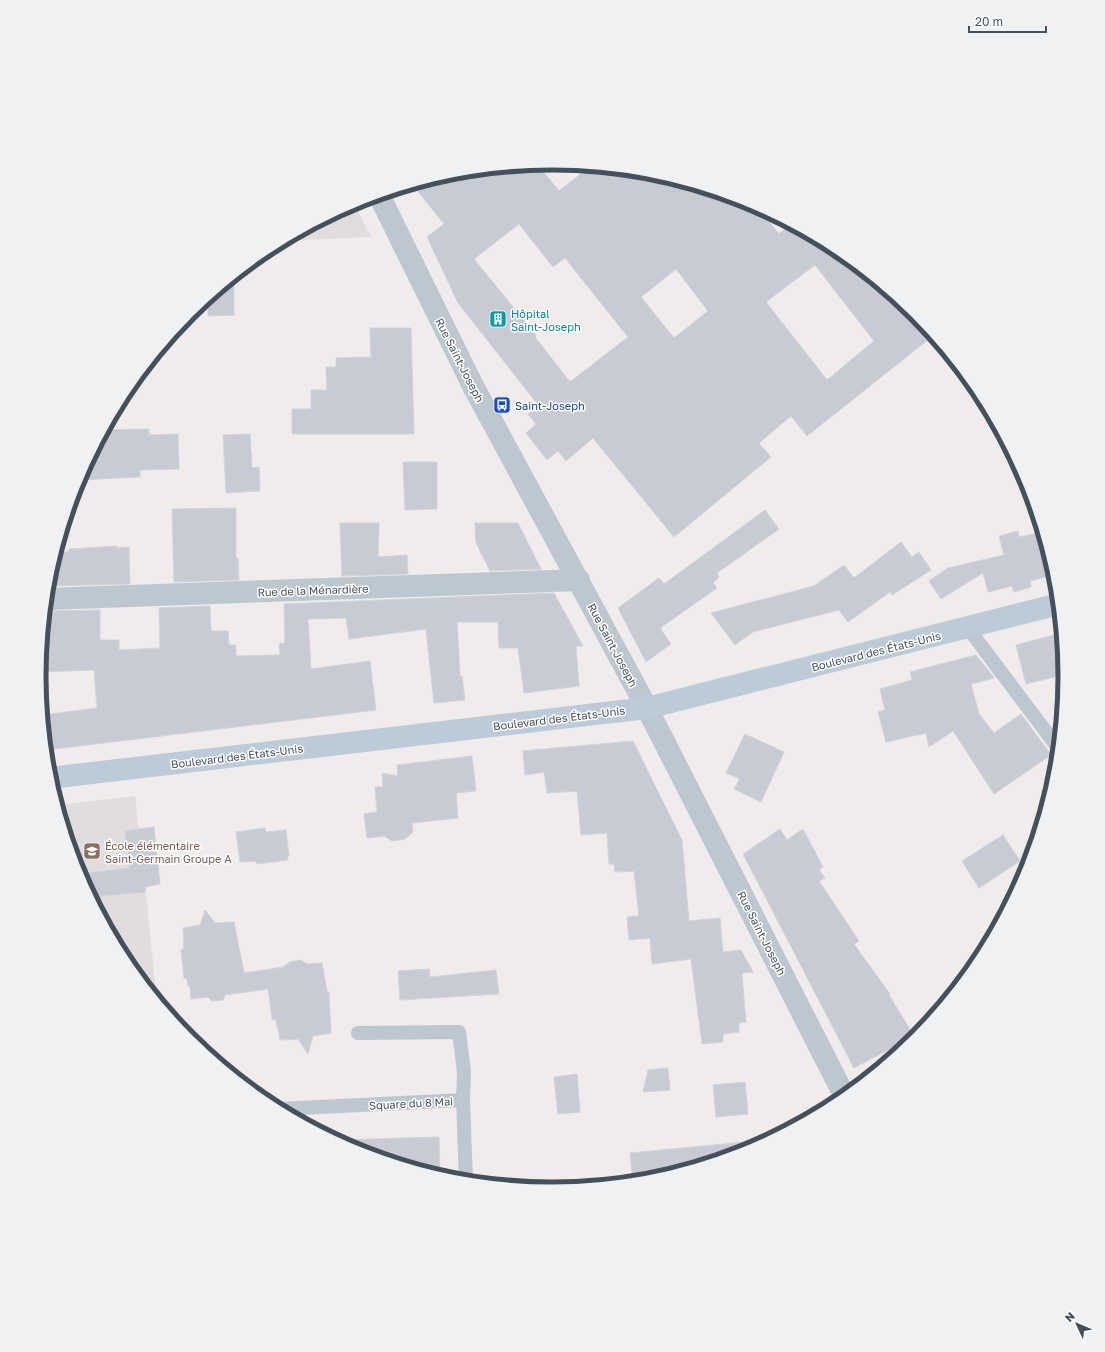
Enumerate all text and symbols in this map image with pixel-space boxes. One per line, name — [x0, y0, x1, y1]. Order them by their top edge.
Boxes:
scale bar — [969, 8, 1046, 34]
text: 20 m — [975, 14, 1003, 29]
place label: Hôpital Saint-Joseph — [511, 307, 581, 333]
building icon: Hôpital Saint-Joseph — [488, 309, 508, 329]
street label: Rue Saint-Joseph — [433, 316, 487, 404]
bus stop icon: Saint-Joseph — [492, 395, 512, 415]
place label: Saint-Joseph — [515, 399, 585, 412]
street label: Rue de la Ménardière — [257, 582, 369, 598]
street label: Rue Saint-Joseph — [585, 601, 641, 689]
street label: Boulevard des États-Unis — [810, 629, 942, 673]
street label: Boulevard des États-Unis — [492, 703, 626, 733]
street label: Boulevard des États-Unis — [170, 741, 304, 771]
place label: École élémentaire Saint-Germain Groupe A — [105, 839, 232, 865]
school or university icon: École élémentaire Saint-Germain Groupe A — [82, 841, 102, 861]
street label: Rue Saint-Joseph — [735, 889, 789, 977]
street label: Square du 8 Mai — [369, 1094, 453, 1112]
north arrow — [1057, 1304, 1097, 1344]
text: N — [1062, 1309, 1077, 1324]

